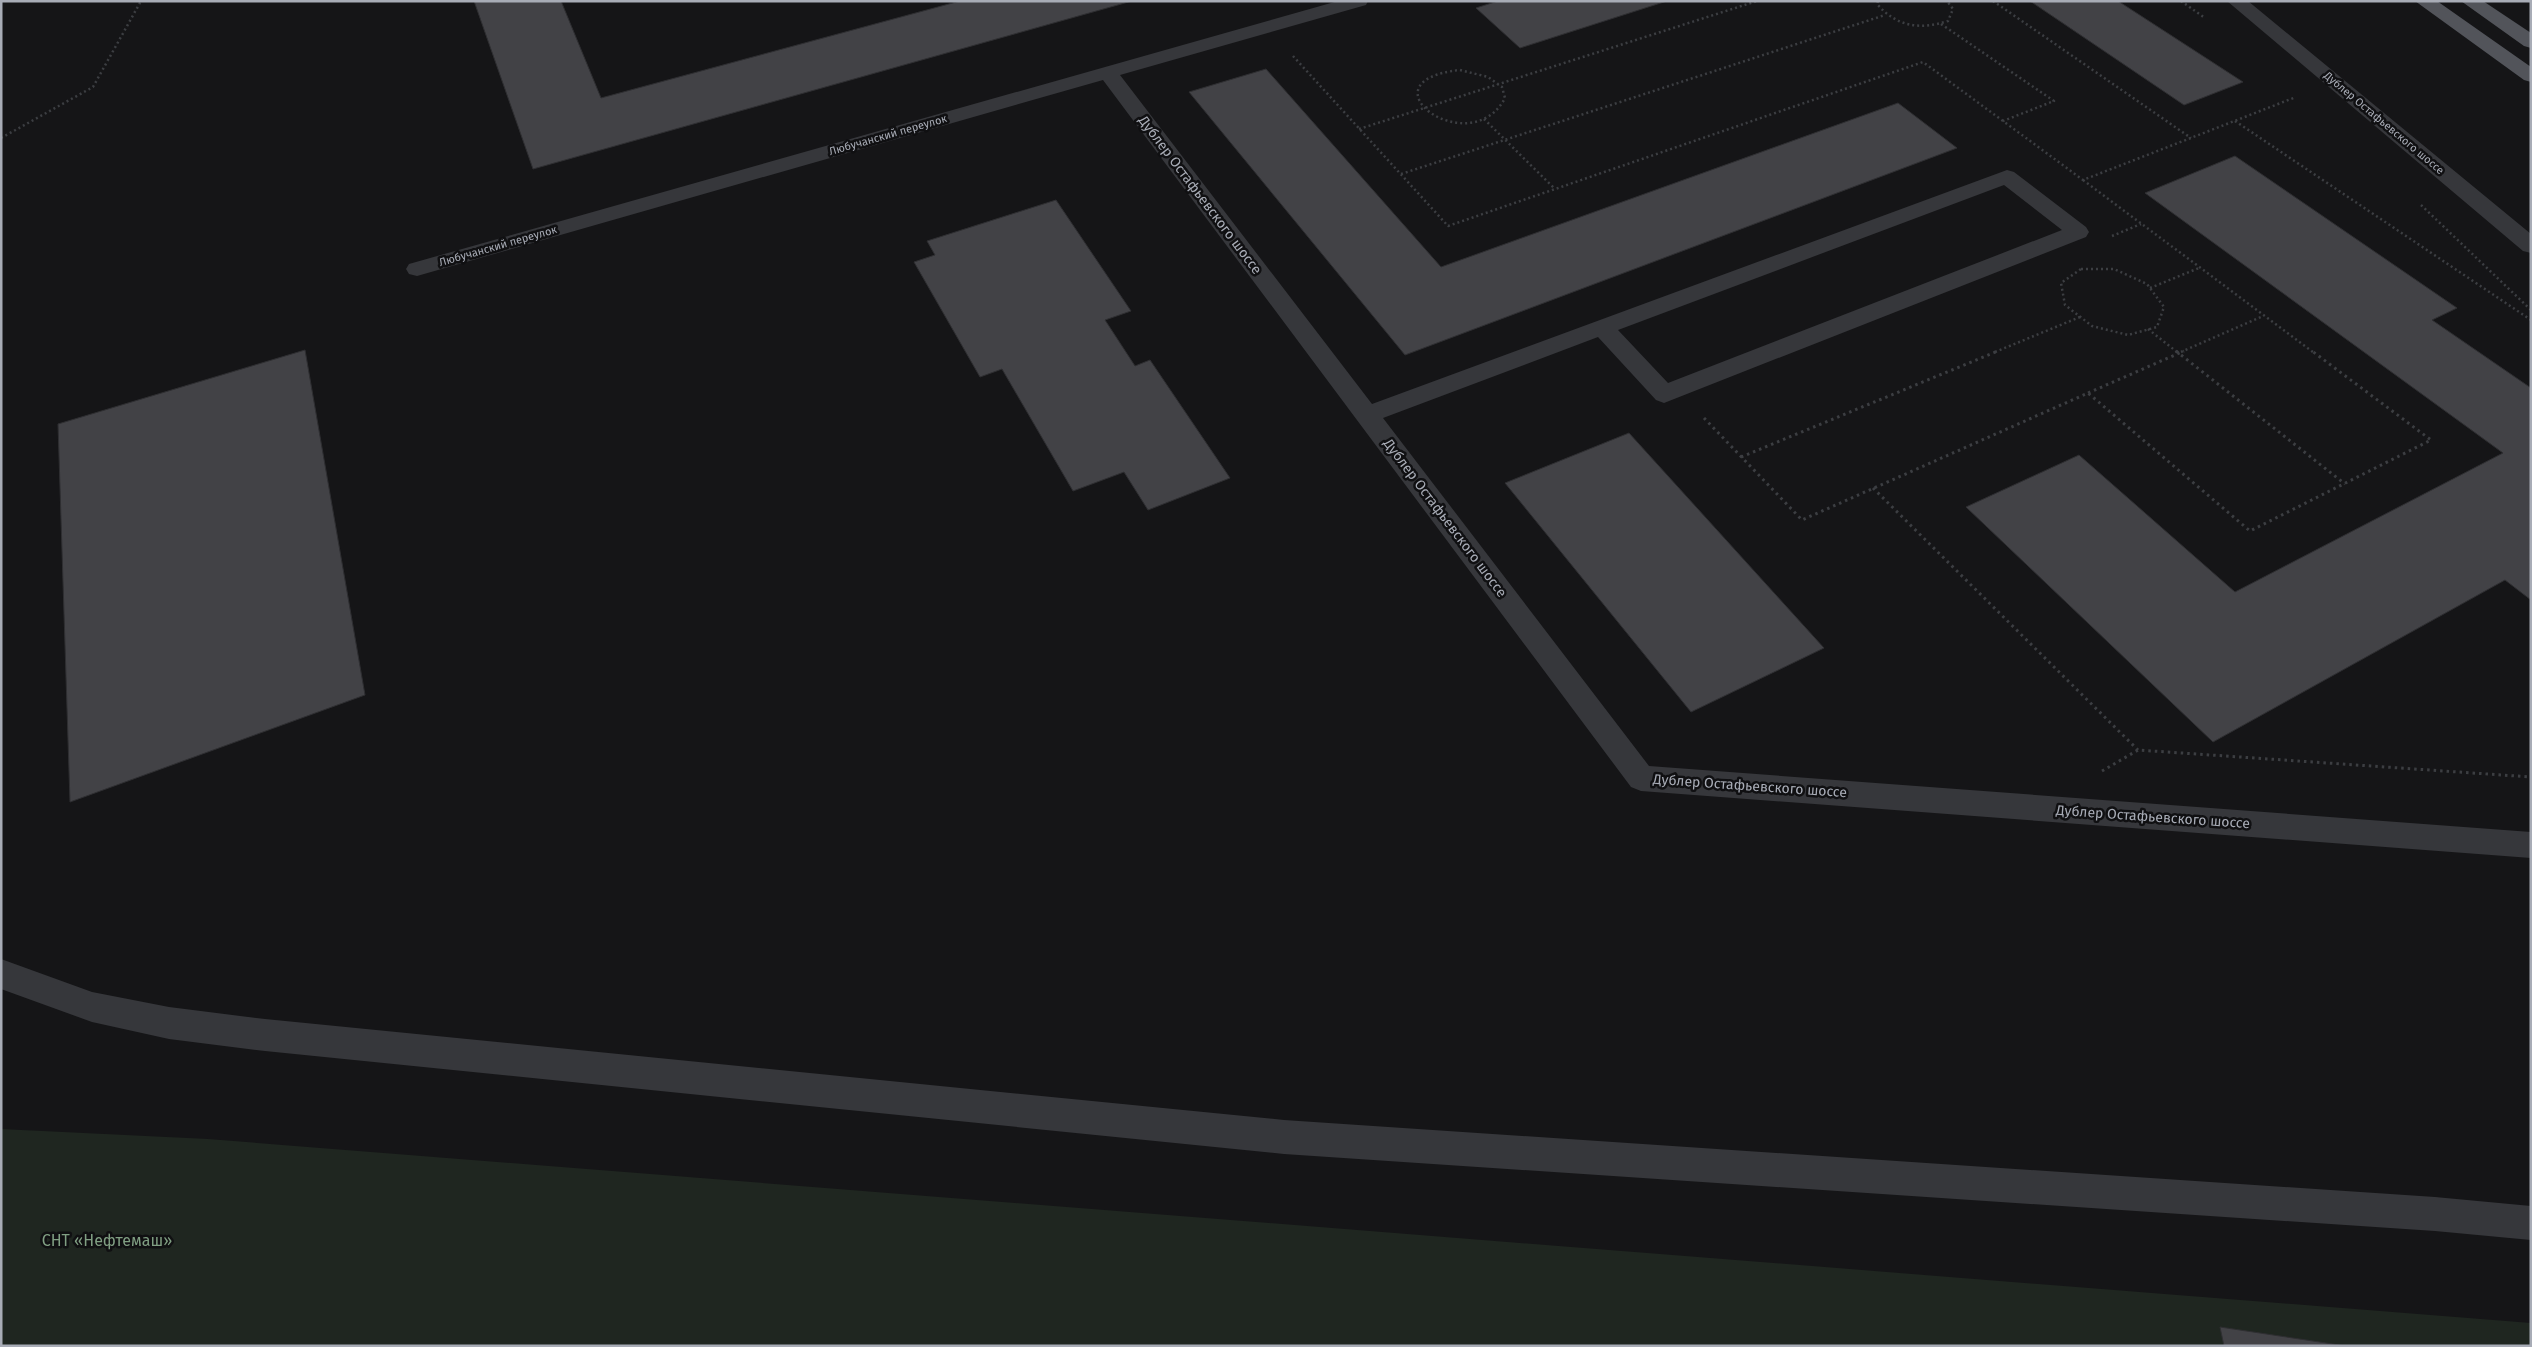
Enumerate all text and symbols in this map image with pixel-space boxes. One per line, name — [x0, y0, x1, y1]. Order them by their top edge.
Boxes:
street label: Дублер Остафьевского шоссе — [2321, 68, 2447, 177]
street label: Любучанский переулок — [828, 112, 949, 158]
street label: Дублер Остафьевского шоссе — [1134, 112, 1265, 278]
street label: Любучанский переулок — [438, 223, 559, 269]
street label: Дублер Остафьевского шоссе — [1379, 435, 1510, 601]
street label: Дублер Остафьевского шоссе — [1652, 771, 1847, 801]
street label: Дублер Остафьевского шоссе — [2055, 802, 2250, 832]
park label: СНТ «Нефтемаш» — [42, 1231, 172, 1250]

